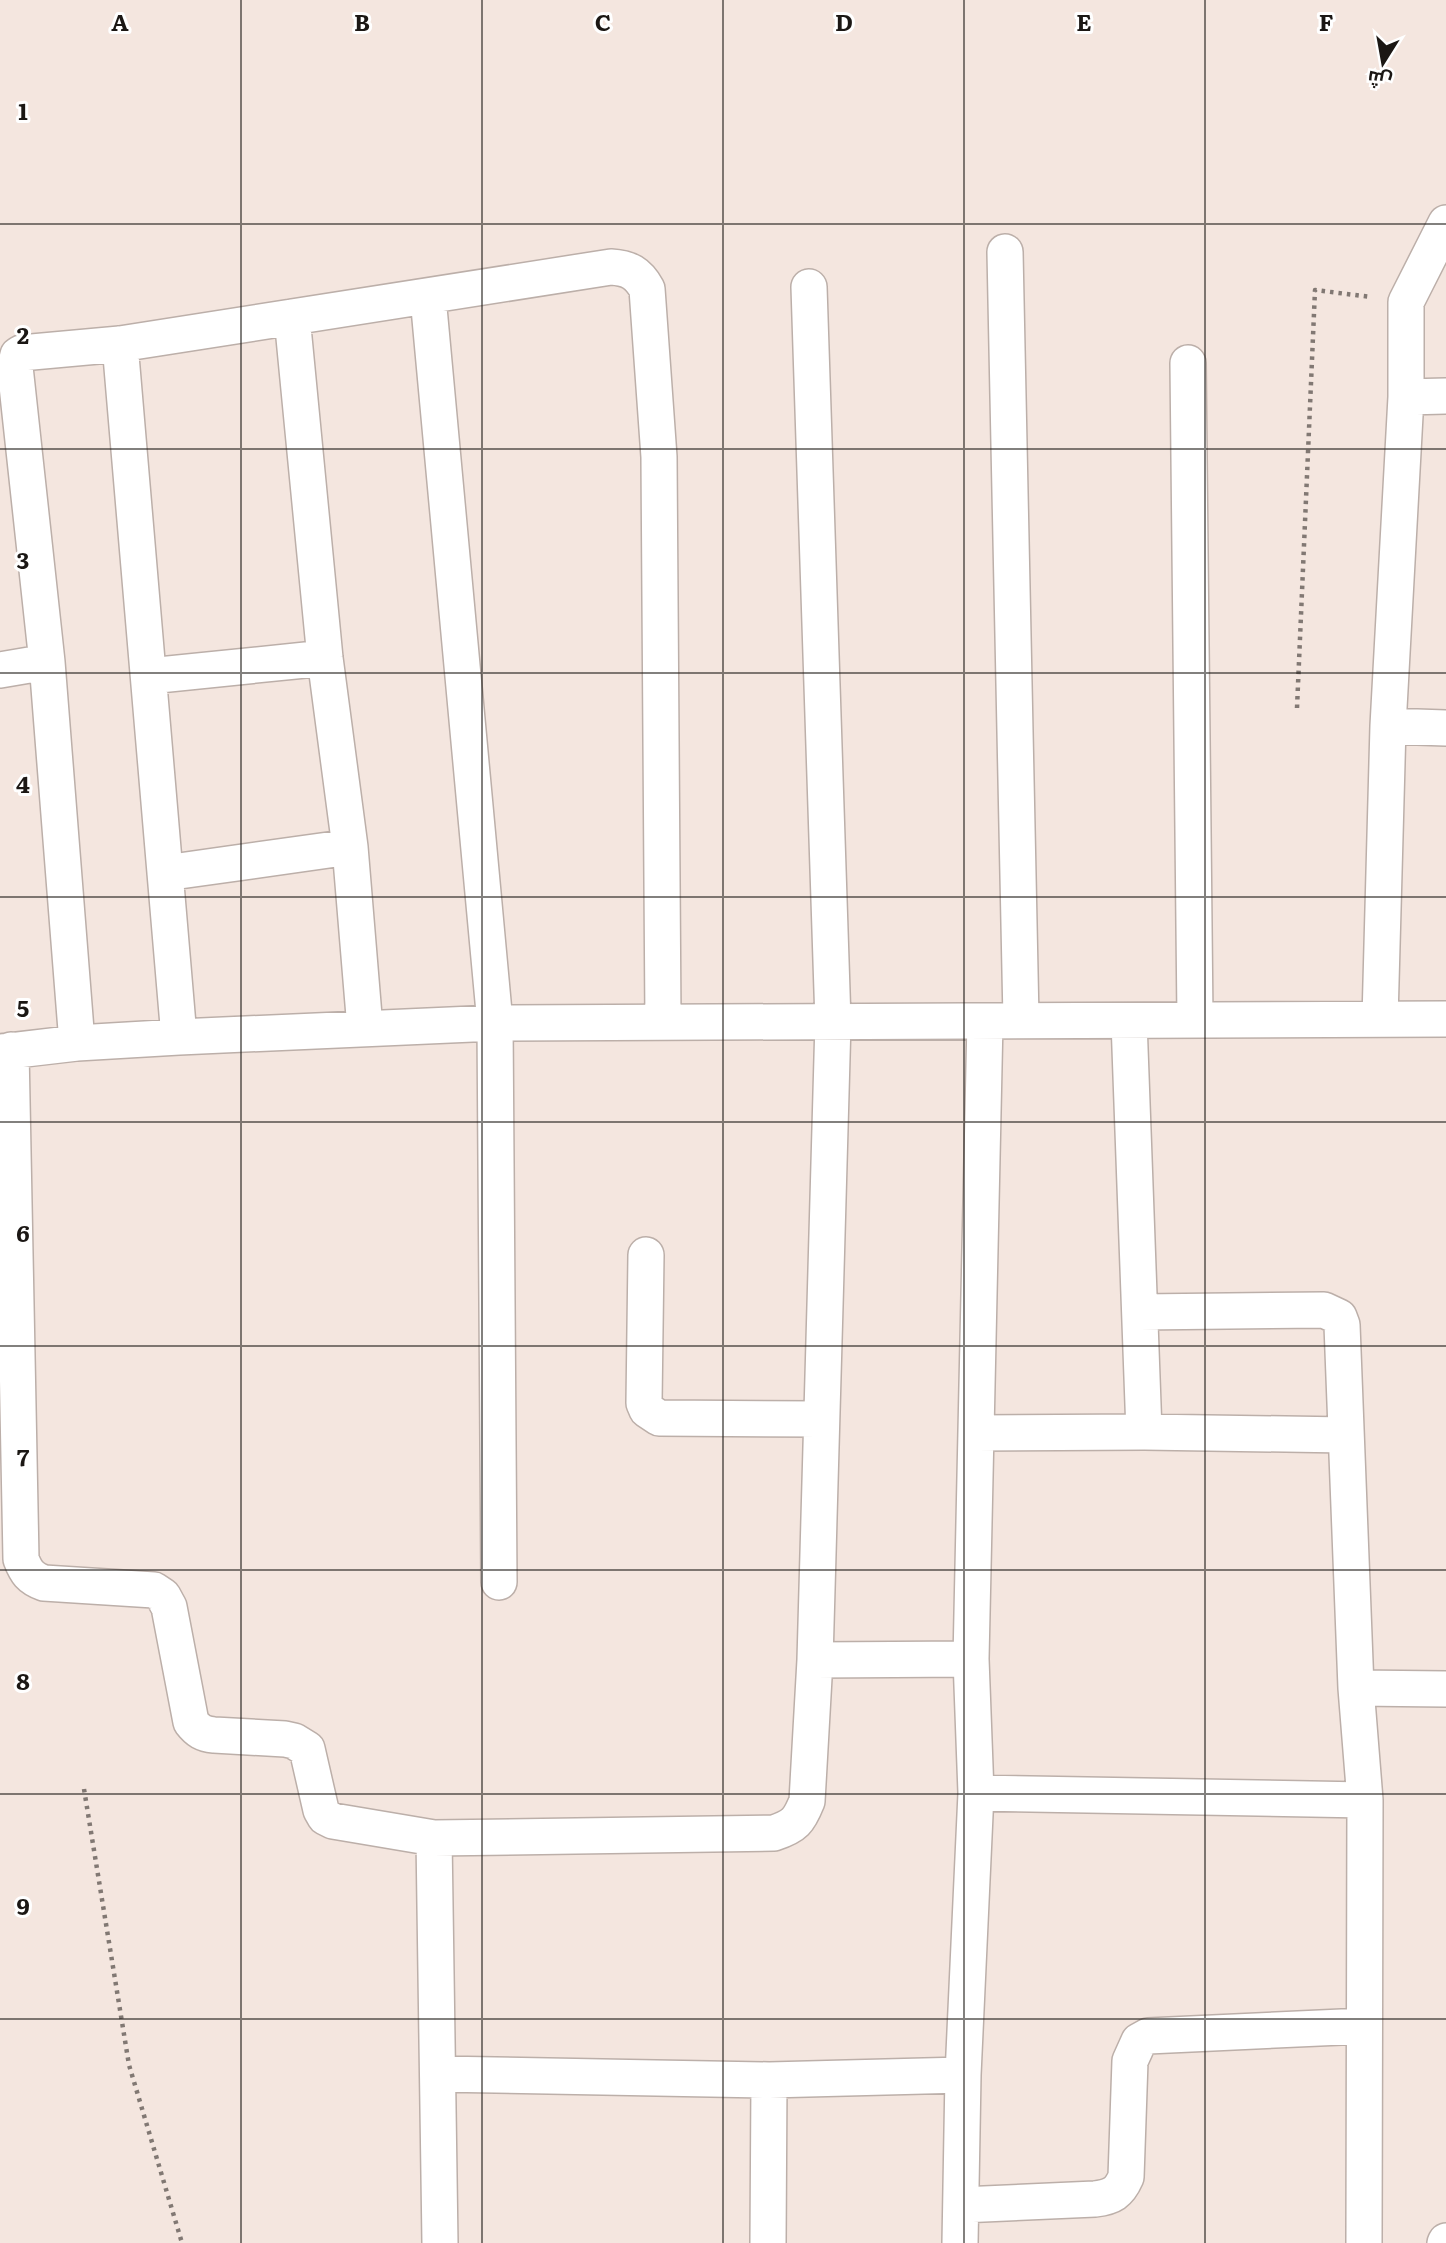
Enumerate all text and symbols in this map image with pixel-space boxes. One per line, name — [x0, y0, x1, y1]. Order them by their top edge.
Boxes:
text: A — [111, 4, 129, 38]
text: B — [354, 4, 370, 38]
text: C — [595, 4, 611, 38]
text: D — [835, 4, 853, 38]
text: E — [1076, 4, 1092, 38]
text: F — [1319, 4, 1334, 38]
north arrow — [1348, 28, 1418, 98]
text: ش — [1365, 65, 1394, 97]
text: 1 — [18, 93, 28, 127]
text: 2 — [17, 317, 29, 351]
text: 3 — [17, 542, 29, 576]
text: 4 — [16, 766, 30, 800]
text: 5 — [17, 990, 29, 1024]
text: 6 — [16, 1215, 30, 1249]
text: 7 — [17, 1439, 30, 1473]
text: 8 — [16, 1663, 30, 1697]
text: 9 — [16, 1888, 30, 1922]

